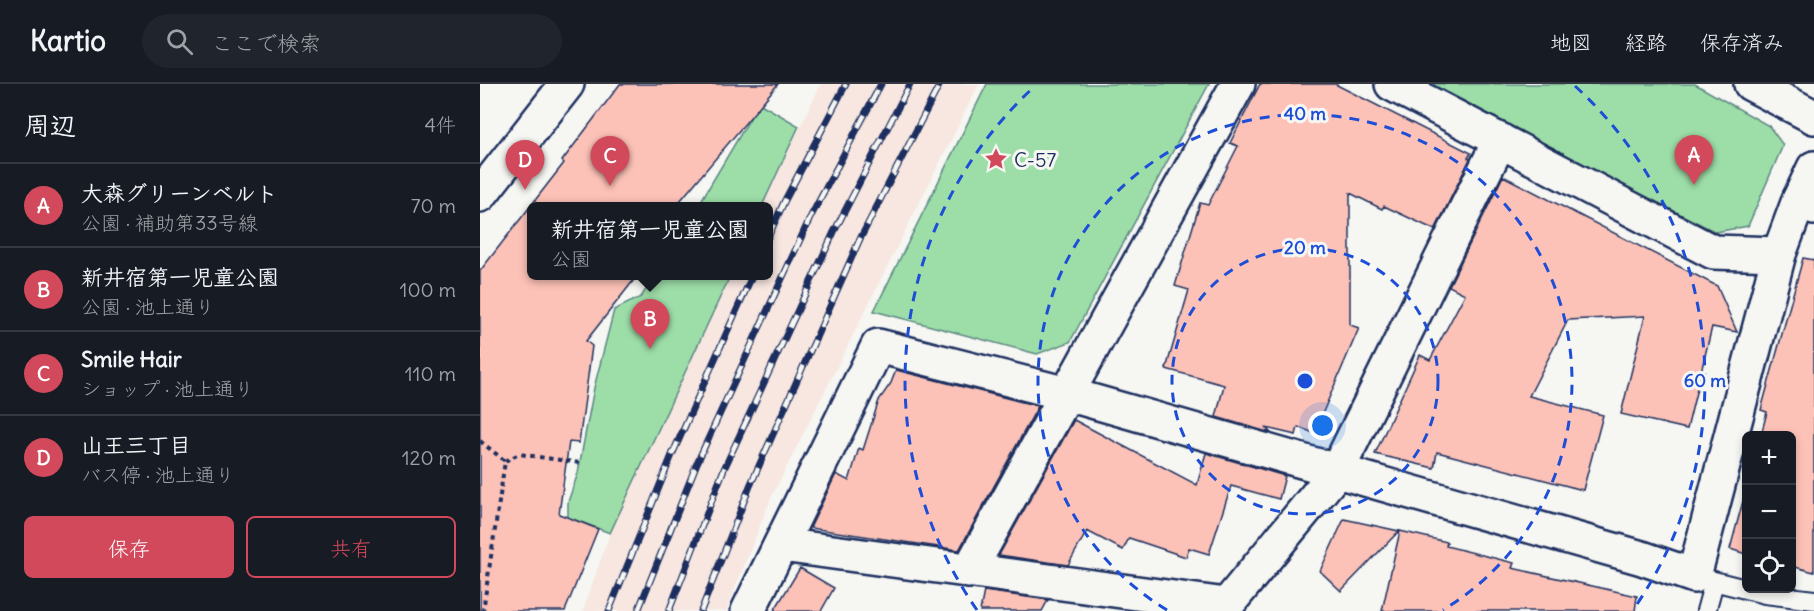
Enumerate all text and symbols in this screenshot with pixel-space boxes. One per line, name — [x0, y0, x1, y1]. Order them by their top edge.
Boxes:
search box — [142, 14, 562, 68]
text: Kartio — [30, 23, 106, 59]
icon: search — [163, 25, 196, 58]
text: ここで検索 — [211, 29, 321, 57]
text: 地図 — [1550, 29, 1592, 56]
text: 経路 — [1625, 29, 1667, 56]
text: 保存済み — [1700, 29, 1784, 56]
text: 40 m — [1284, 102, 1326, 125]
text: 周辺 — [24, 109, 76, 142]
text: 4件 — [424, 112, 456, 137]
pin: A — [1674, 135, 1714, 185]
pin: C — [590, 136, 630, 186]
pin: D — [506, 141, 544, 190]
place icon: C-57 — [983, 146, 1009, 172]
place label: C-57 — [1014, 147, 1057, 172]
text: 大森グリーンベルト — [81, 179, 278, 207]
text: A — [37, 193, 50, 218]
text: 70 m — [411, 193, 456, 218]
popup — [527, 202, 773, 280]
text: 公園 · 補助第33号線 — [81, 210, 258, 235]
text: 新井宿第一児童公園 — [551, 215, 749, 243]
text: 20 m — [1284, 236, 1326, 259]
text: 公園 — [551, 246, 591, 271]
text: 新井宿第一児童公園 — [81, 263, 279, 291]
text: B — [37, 277, 50, 302]
text: 100 m — [399, 277, 456, 302]
text: 公園 · 池上通り — [81, 294, 215, 319]
pin: B — [630, 300, 670, 349]
text: Smile Hair — [81, 345, 182, 373]
text: C — [37, 361, 50, 386]
text: 110 m — [405, 361, 456, 386]
text: 60 m — [1684, 369, 1726, 392]
centre of rings — [1295, 371, 1315, 391]
text: ショップ · 池上通り — [81, 376, 254, 401]
your location — [1308, 411, 1337, 440]
text: 山王三丁目 — [81, 431, 191, 459]
map controls — [1742, 431, 1796, 593]
button: + — [1742, 431, 1796, 485]
text: D — [36, 445, 51, 470]
text: 120 m — [402, 445, 456, 470]
text: バス停 · 池上通り — [81, 462, 235, 487]
button: − — [1742, 485, 1796, 539]
button: 保存 — [24, 516, 234, 578]
button: 共有 — [246, 516, 456, 578]
button: locate — [1742, 539, 1796, 593]

